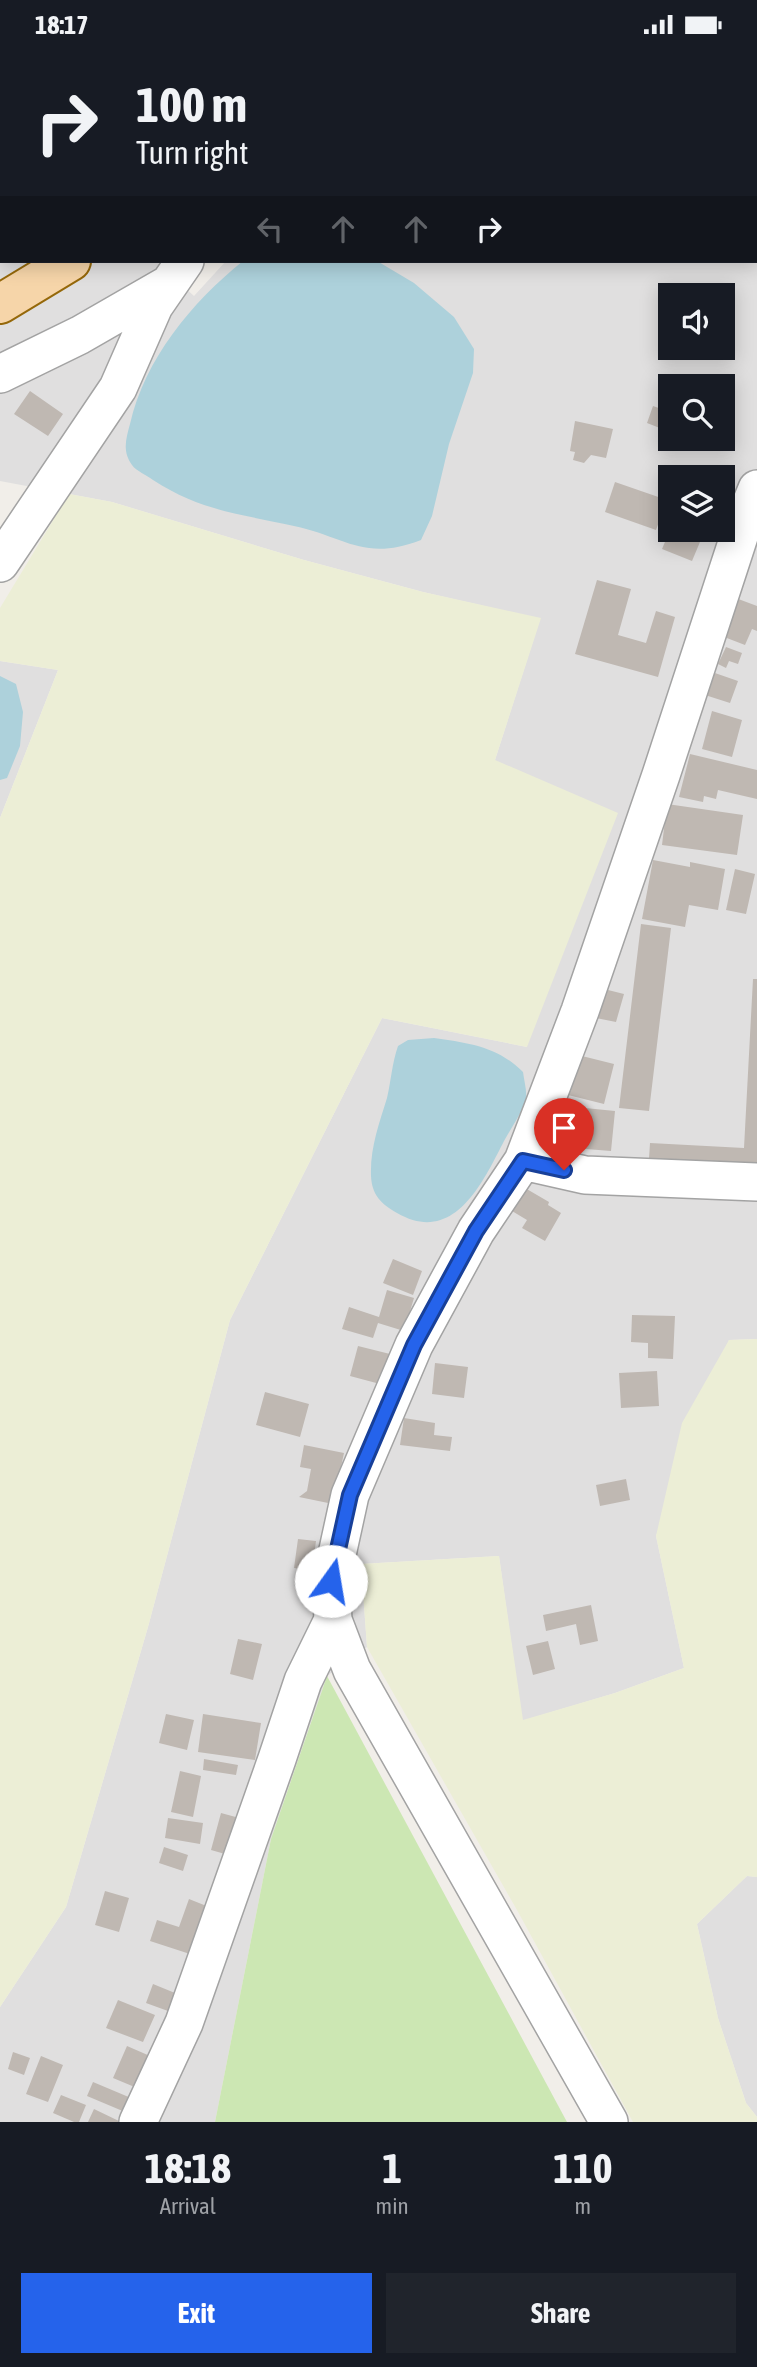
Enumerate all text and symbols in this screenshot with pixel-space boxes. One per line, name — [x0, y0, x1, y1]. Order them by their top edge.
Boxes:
text: 18:17 — [35, 10, 89, 40]
text: 100 m — [136, 76, 247, 132]
icon: right — [21, 77, 112, 168]
text: Turn right — [136, 134, 249, 171]
icon: left — [251, 210, 289, 248]
icon: ahead — [324, 210, 362, 248]
icon: ahead — [397, 210, 435, 248]
icon: right — [470, 210, 508, 248]
map controls — [658, 283, 735, 542]
button: sound — [658, 283, 735, 360]
button: search — [658, 374, 735, 451]
button: layers — [658, 465, 735, 542]
pin — [534, 1098, 594, 1170]
icon: arrive — [545, 1109, 583, 1147]
position arrow — [294, 1544, 368, 1618]
text: 18:18 — [145, 2144, 231, 2192]
text: 1 — [382, 2144, 402, 2192]
text: 110 — [553, 2144, 612, 2192]
text: Arrival — [160, 2193, 216, 2219]
text: min — [376, 2193, 409, 2219]
text: m — [575, 2193, 591, 2219]
button: Exit — [21, 2273, 372, 2353]
button: Share — [386, 2273, 736, 2353]

